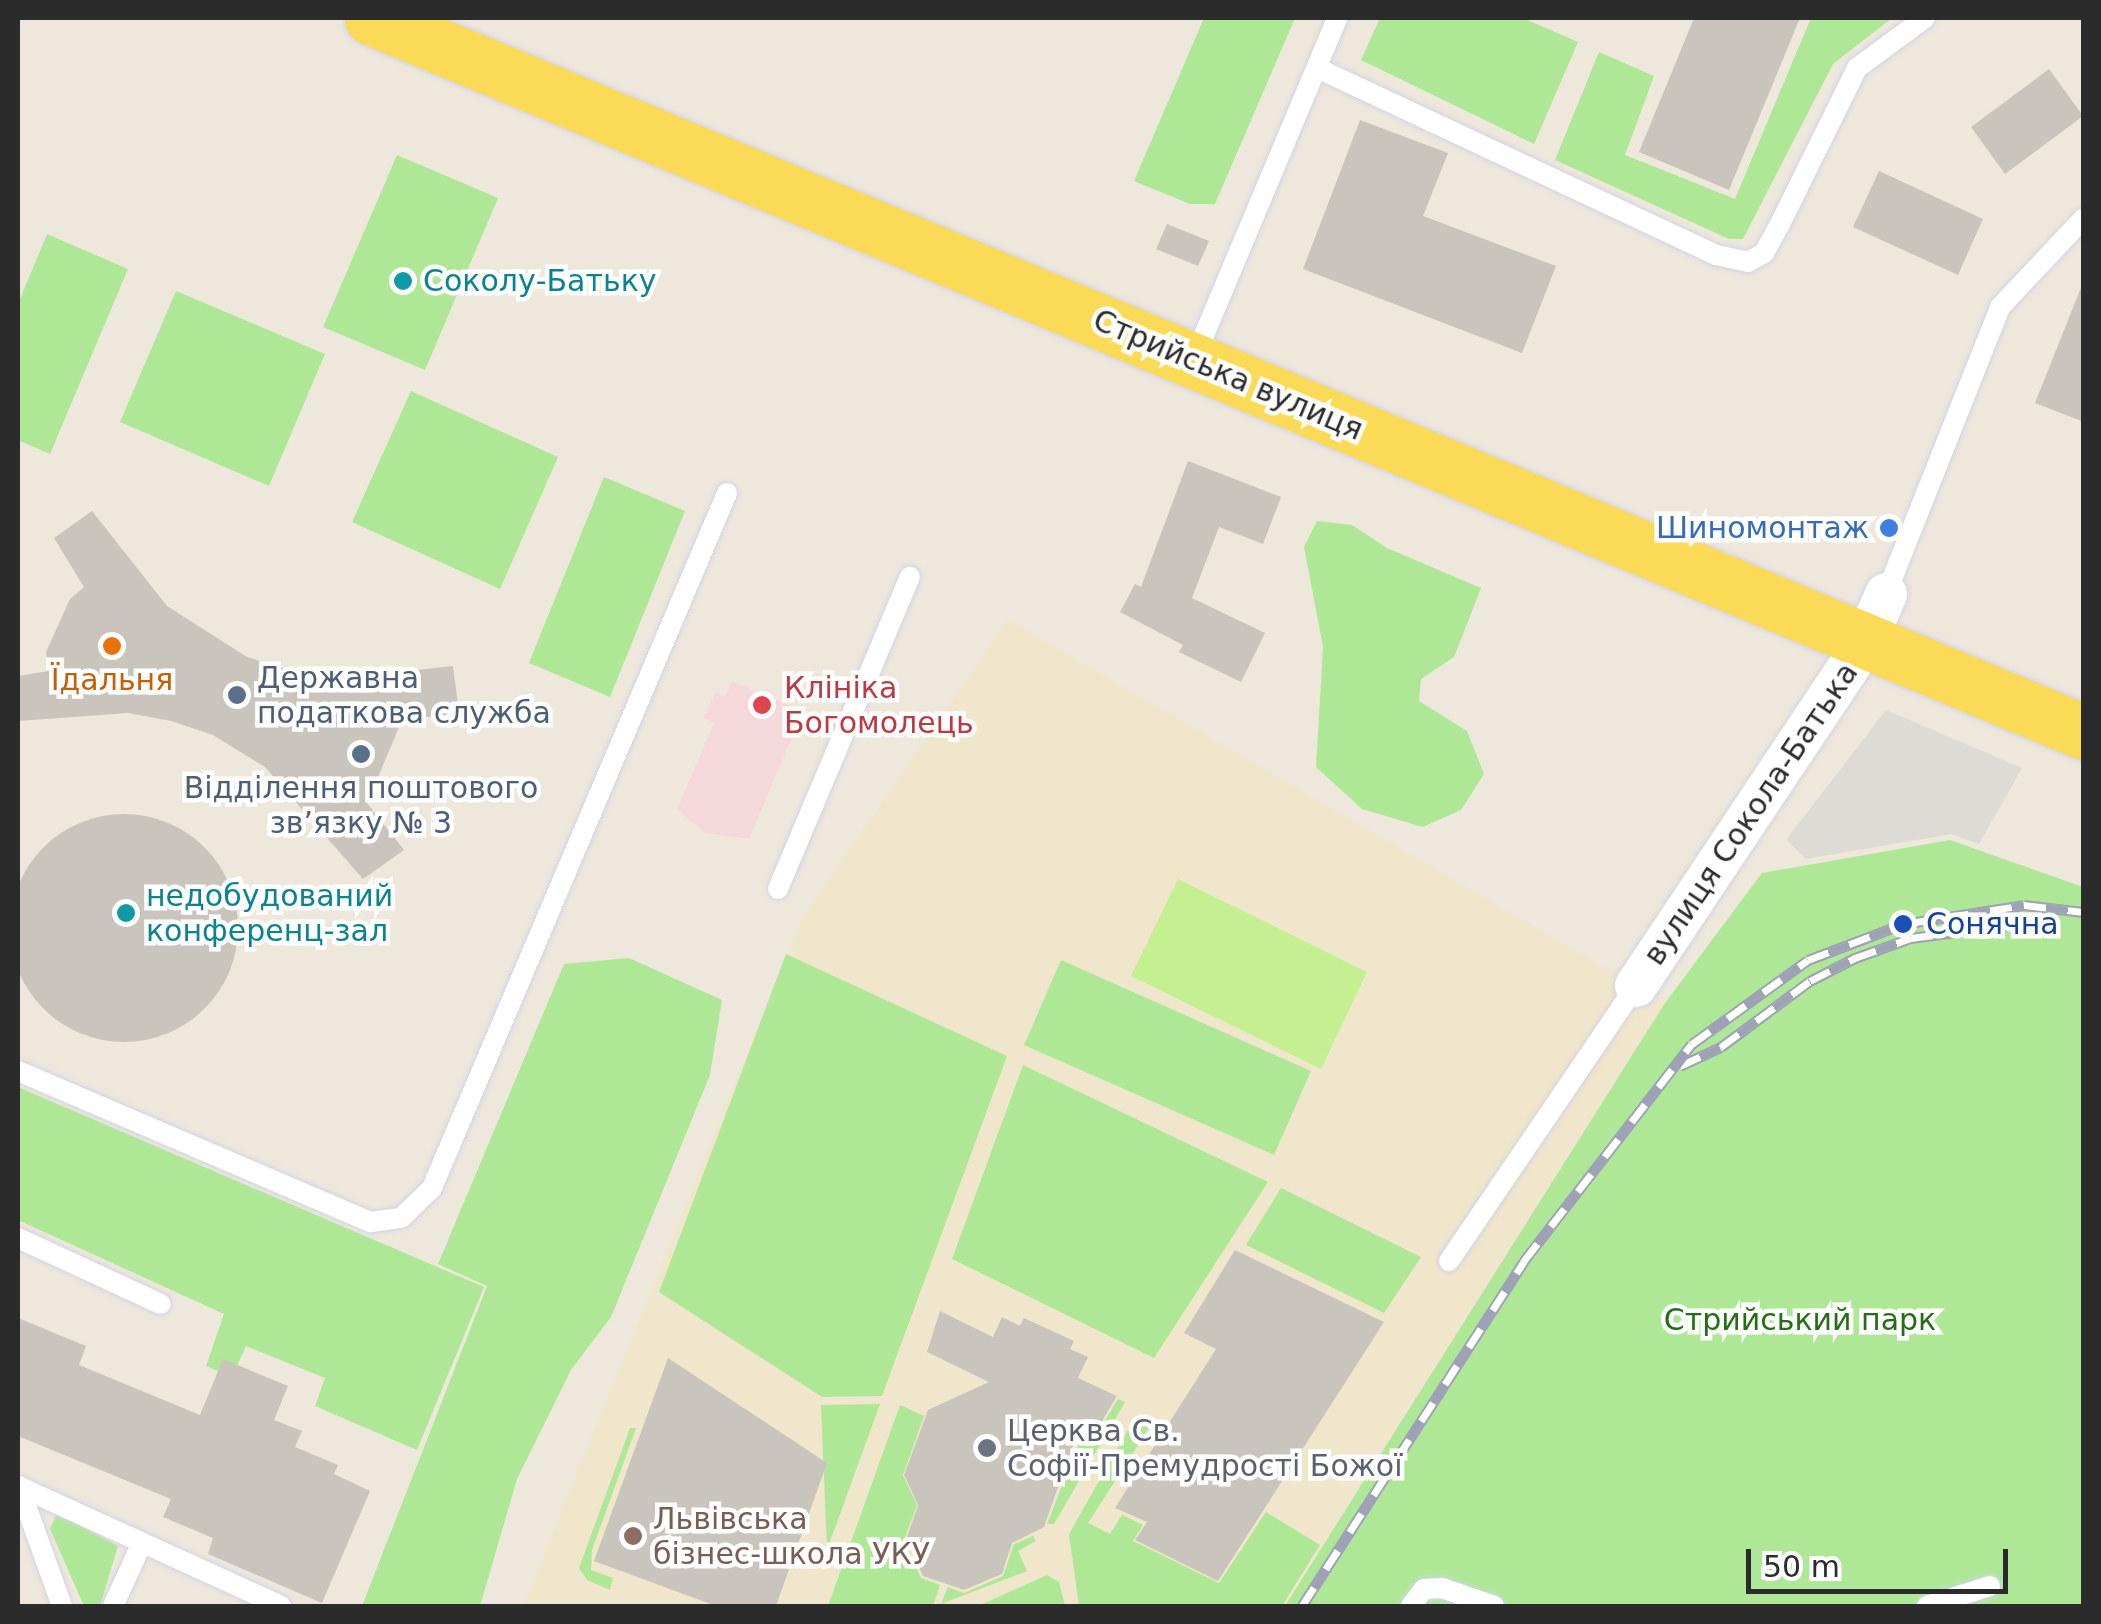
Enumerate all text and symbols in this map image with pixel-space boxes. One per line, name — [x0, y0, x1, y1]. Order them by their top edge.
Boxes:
place label: Соколу-Батьку — [423, 263, 657, 299]
marker: Соколу-Батьку — [392, 270, 414, 292]
street label: Стрийська вулиця — [1088, 302, 1368, 448]
place label: Шиномонтаж — [1656, 510, 1869, 546]
marker: Шиномонтаж — [1878, 517, 1900, 539]
marker: Їдальня — [101, 635, 123, 657]
street label: вулиця Сокола-Батька — [1636, 656, 1866, 972]
place label: Державна податкова служба — [257, 660, 551, 730]
place label: Їдальня — [51, 662, 173, 698]
place label: Клініка Богомолець — [784, 670, 974, 740]
marker: Державна податкова служба — [226, 684, 248, 706]
marker: Клініка Богомолець — [749, 692, 775, 718]
marker: Відділення поштового зв’язку № 3 — [350, 743, 372, 765]
place label: Відділення поштового зв’язку № 3 — [184, 770, 538, 840]
place label: недобудований конференц-зал — [146, 878, 393, 948]
marker: недобудований конференц-зал — [115, 902, 137, 924]
place label: Сонячна — [1926, 906, 2059, 942]
marker: Сонячна — [1890, 911, 1916, 937]
park label: Стрийський парк — [1664, 1302, 1936, 1338]
place label: Церква Св. Софії-Премудрості Божої — [1007, 1413, 1403, 1484]
marker: Церква Св. Софії-Премудрості Божої — [976, 1437, 998, 1459]
place label: Львівська бізнес-школа УКУ — [653, 1501, 930, 1572]
marker: Львівська бізнес-школа УКУ — [622, 1525, 644, 1547]
scale bar — [1751, 1529, 2014, 1591]
text: 50 m — [1763, 1549, 1840, 1584]

